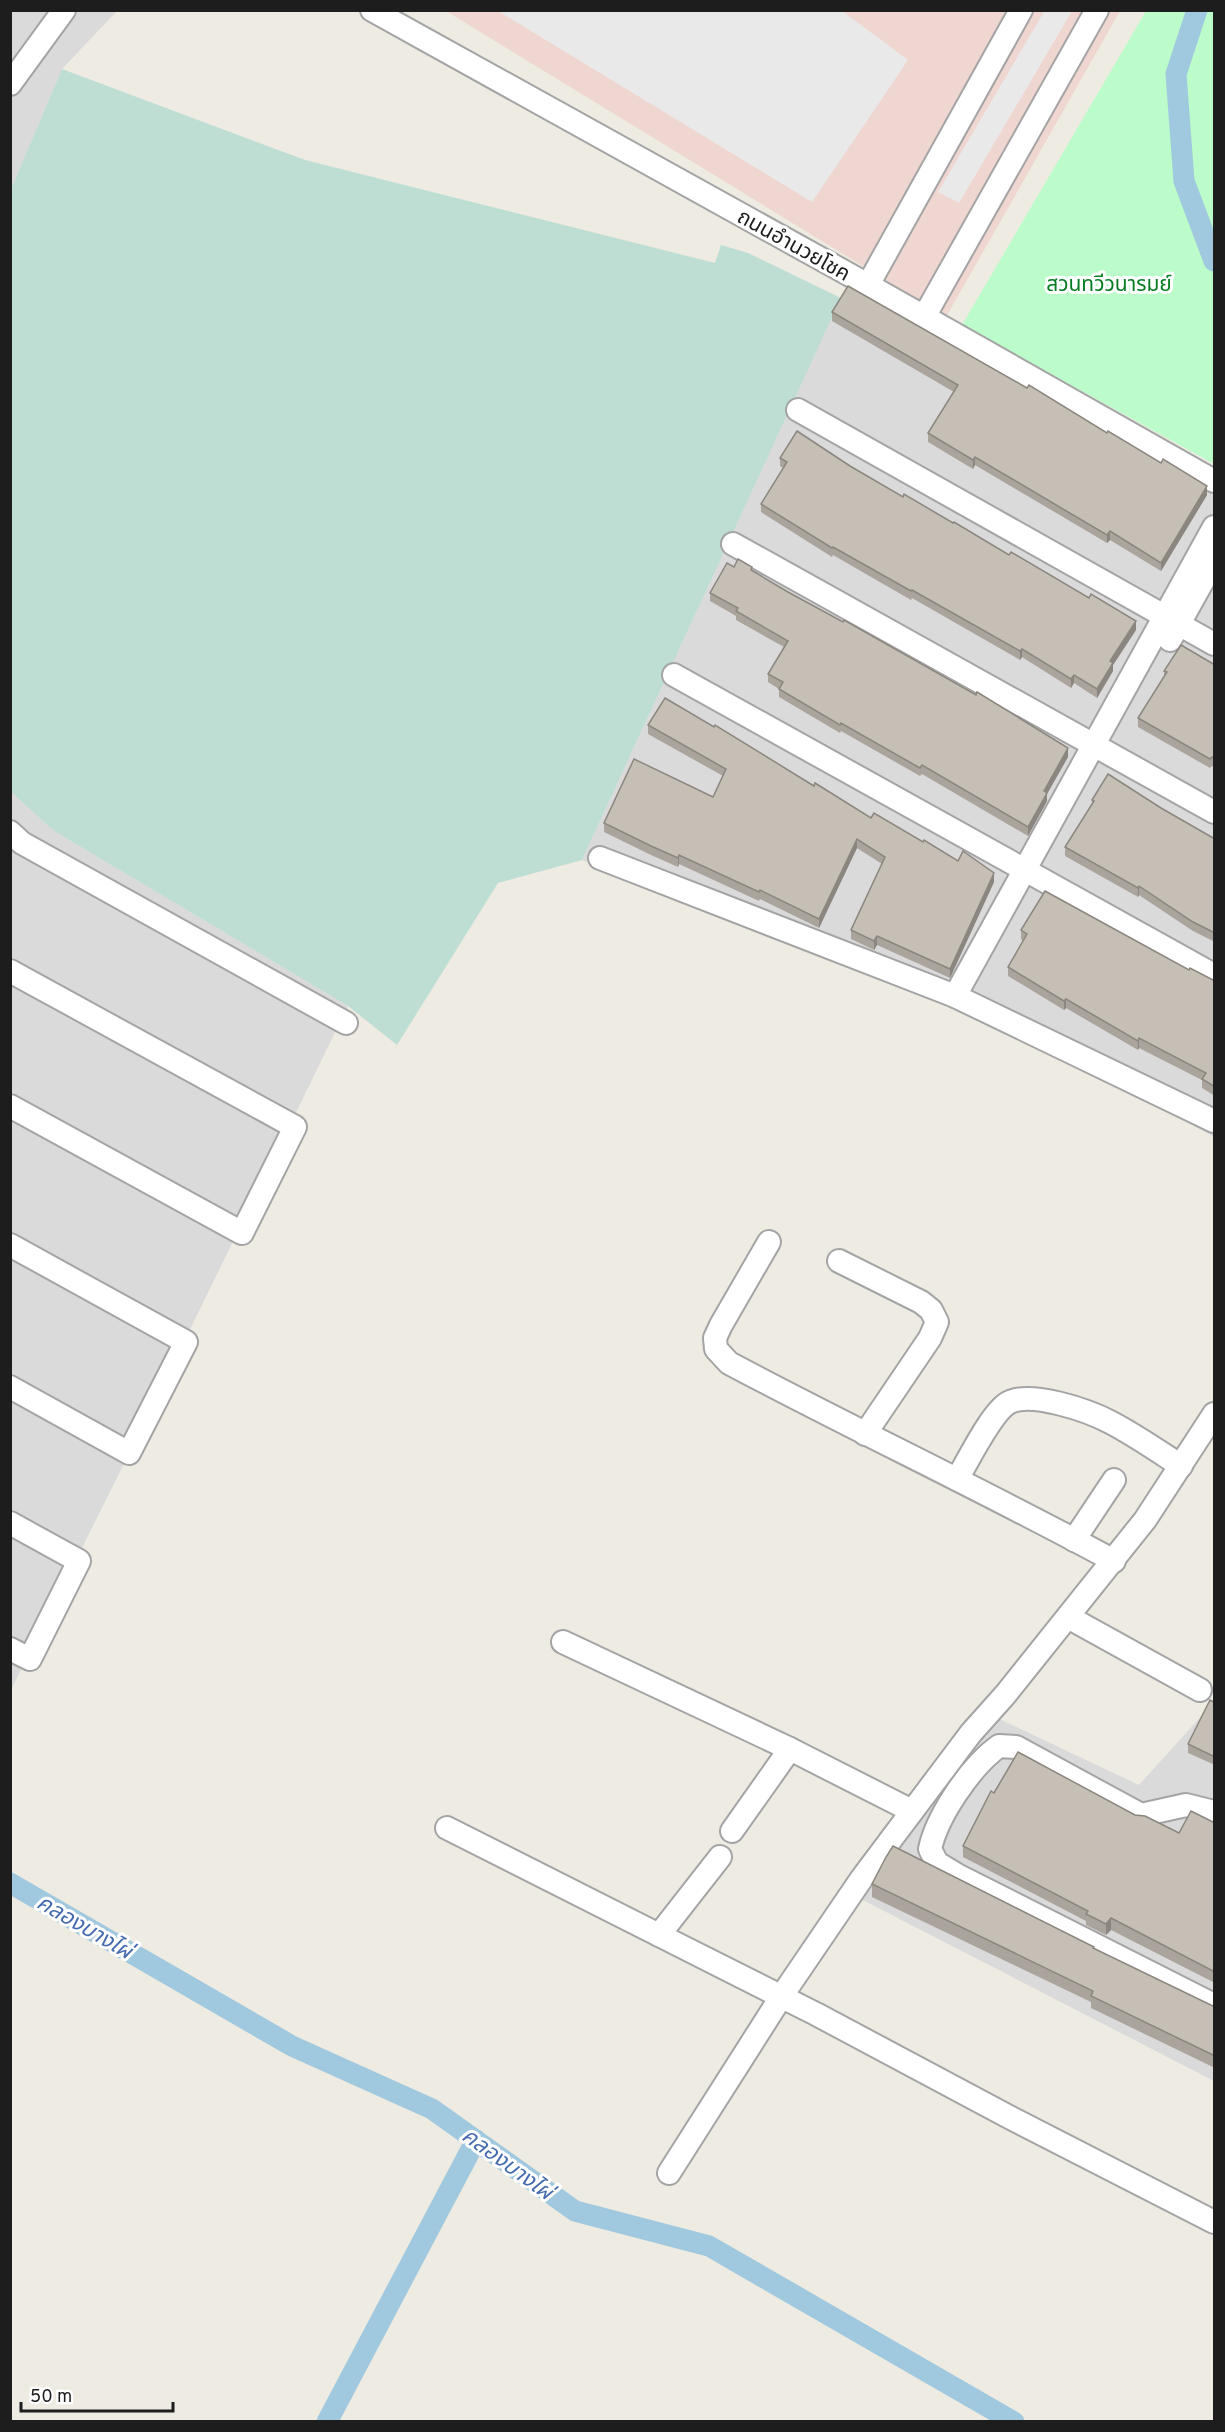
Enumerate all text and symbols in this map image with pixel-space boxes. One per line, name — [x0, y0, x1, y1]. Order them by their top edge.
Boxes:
street label: ถนนอำนวยโชค — [732, 204, 855, 288]
park label: สวนทวีวนารมย์ — [1046, 272, 1172, 299]
water label: คลองบางไผ่ — [31, 1890, 139, 1968]
water label: คลองบางไผ่ — [456, 2123, 560, 2209]
scale bar — [21, 2375, 172, 2413]
text: 50 m — [30, 2386, 72, 2409]

